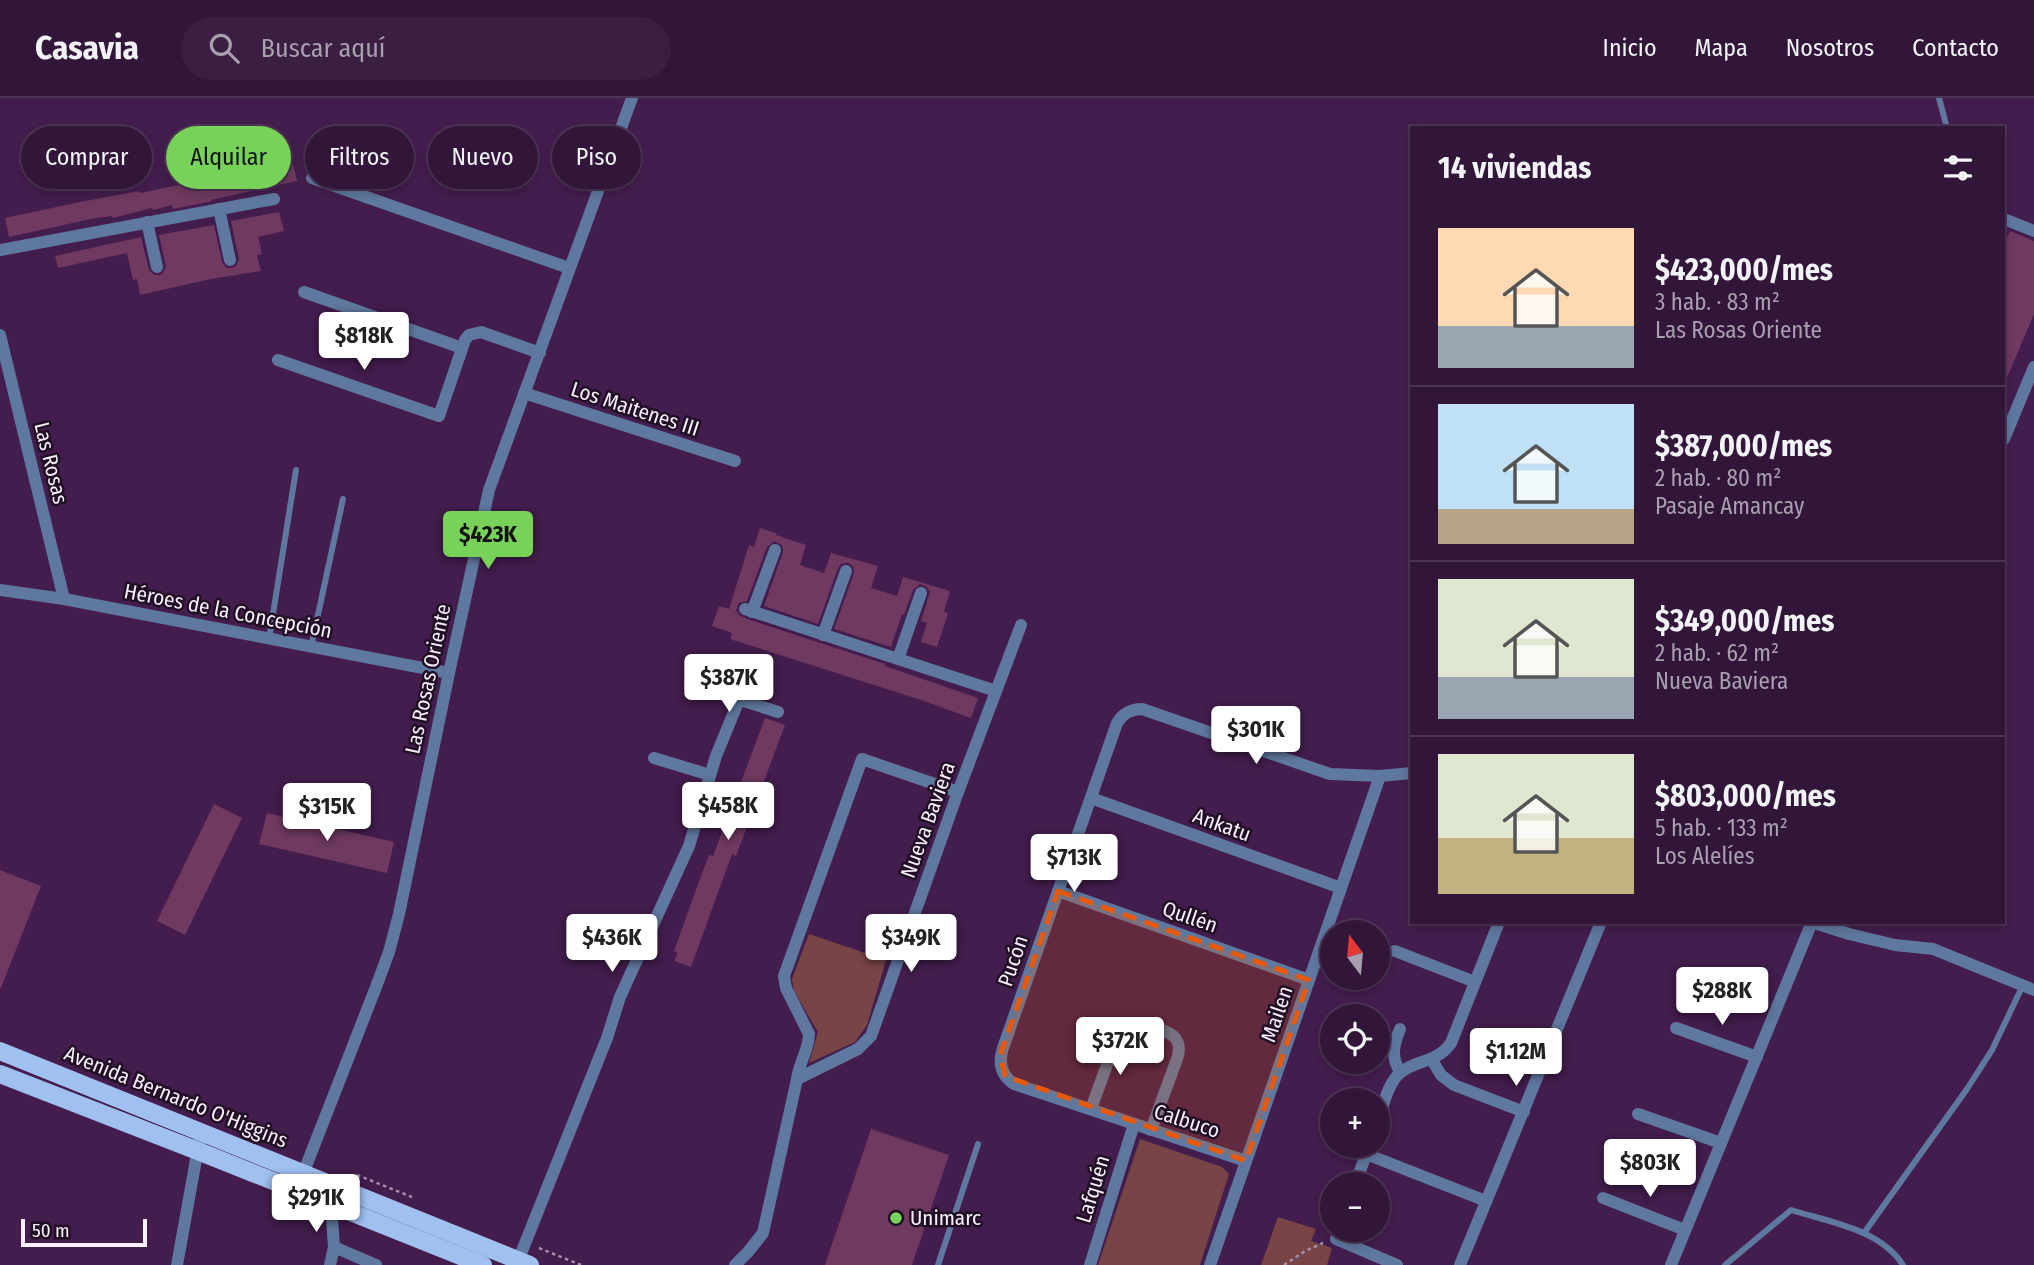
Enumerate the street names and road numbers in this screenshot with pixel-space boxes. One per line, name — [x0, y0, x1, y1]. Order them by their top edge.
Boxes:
street label: Los Maitenes III — [568, 376, 702, 442]
street label: Las Rosas — [28, 419, 74, 507]
street label: Héroes de la Concepción — [122, 578, 334, 644]
street label: Las Rosas Oriente — [399, 602, 457, 756]
street label: Nueva Baviera — [895, 758, 961, 882]
street label: Ankatu — [1189, 803, 1255, 847]
street label: Qullén — [1159, 895, 1221, 939]
street label: Pucón — [992, 932, 1034, 990]
street label: Mailen — [1255, 983, 1299, 1045]
street label: Avenida Bernardo O'Higgins — [61, 1040, 291, 1154]
street label: Calbuco — [1151, 1098, 1223, 1144]
street label: Lafquén — [1070, 1152, 1116, 1226]

